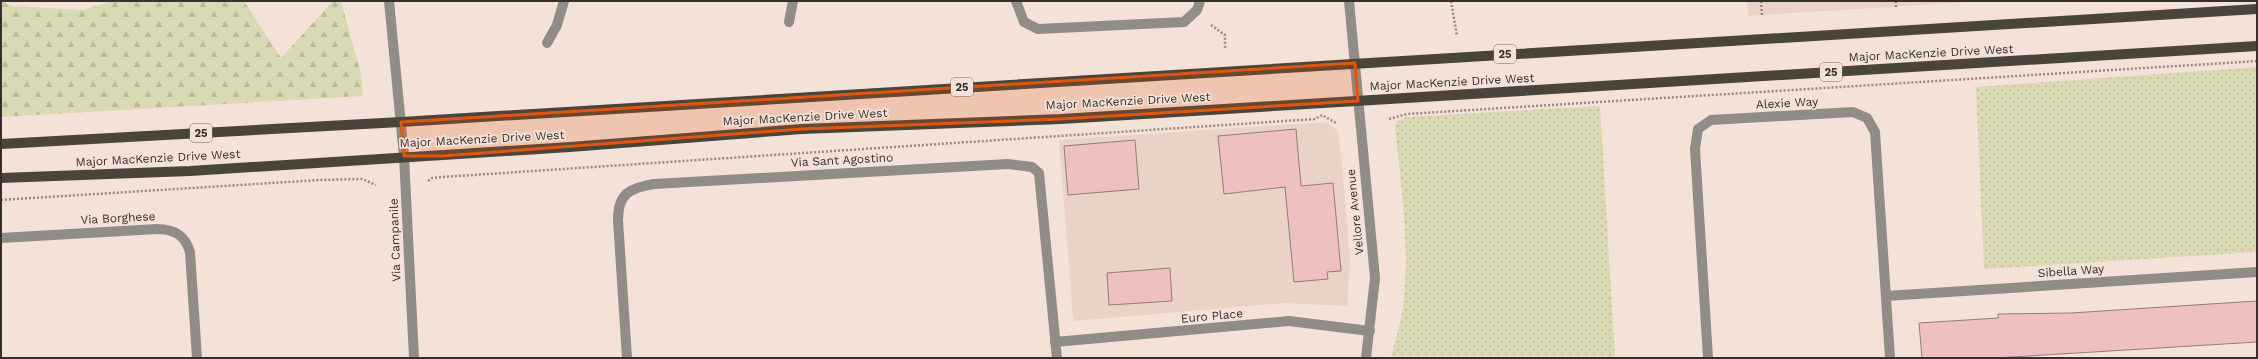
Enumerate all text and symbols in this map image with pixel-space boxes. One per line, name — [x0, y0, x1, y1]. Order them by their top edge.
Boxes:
street label: Major MacKenzie Drive West — [1848, 42, 2014, 64]
road number: 25 — [1494, 45, 1516, 63]
road number: 25 — [1820, 63, 1842, 81]
street label: Major MacKenzie Drive West — [1369, 71, 1535, 93]
road number: 25 — [951, 78, 973, 96]
street label: Major MacKenzie Drive West — [1045, 90, 1211, 112]
street label: Alexie Way — [1756, 94, 1819, 112]
street label: Major MacKenzie Drive West — [722, 106, 888, 128]
road number: 25 — [190, 124, 212, 142]
street label: Major MacKenzie Drive West — [399, 128, 565, 150]
street label: Major MacKenzie Drive West — [75, 147, 241, 169]
street label: Via Sant Agostino — [790, 150, 894, 170]
street label: Vellore Avenue — [1344, 168, 1366, 256]
street label: Via Campanile — [387, 198, 403, 282]
street label: Via Borghese — [80, 209, 156, 227]
street label: Sibella Way — [2037, 262, 2106, 280]
street label: Euro Place — [1180, 306, 1244, 326]

